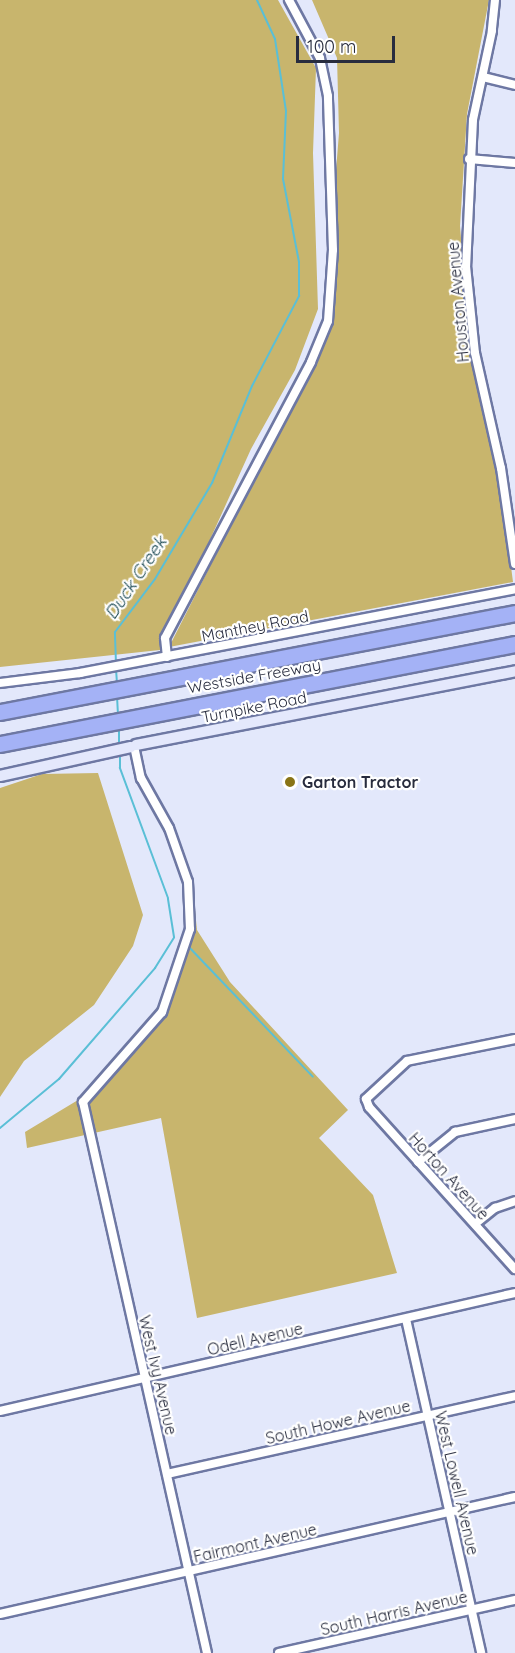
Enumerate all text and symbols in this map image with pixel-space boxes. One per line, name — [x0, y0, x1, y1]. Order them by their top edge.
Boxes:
scale bar — [299, 24, 398, 62]
text: 100 m — [307, 35, 356, 58]
street label: Houston Avenue — [443, 241, 473, 363]
water label: Duck Creek — [100, 532, 172, 624]
street label: Manthey Road — [200, 606, 310, 646]
street label: Westside Freeway — [186, 655, 322, 697]
street label: Turnpike Road — [200, 687, 308, 727]
place label: Garton Tractor — [302, 772, 418, 792]
marker: Garton Tractor — [283, 775, 297, 789]
street label: Horton Avenue — [405, 1128, 493, 1224]
street label: West Ivy Avenue — [135, 1313, 181, 1437]
street label: Odell Avenue — [205, 1319, 305, 1359]
street label: South Howe Avenue — [264, 1396, 412, 1448]
street label: West Lowell Avenue — [431, 1409, 483, 1557]
street label: Fairmont Avenue — [191, 1519, 319, 1567]
street label: South Harris Avenue — [319, 1587, 469, 1639]

